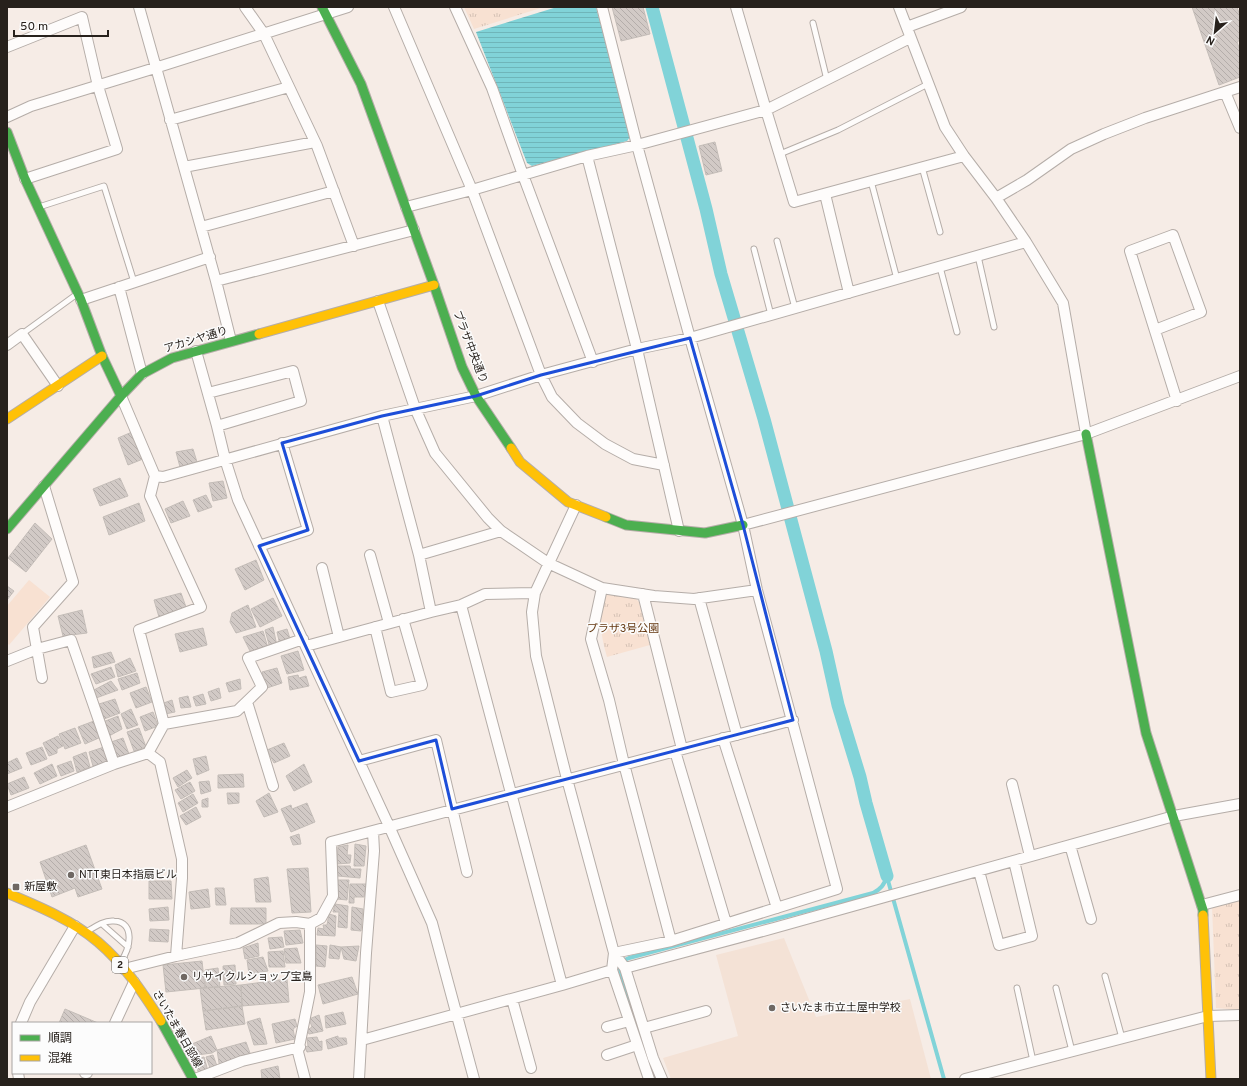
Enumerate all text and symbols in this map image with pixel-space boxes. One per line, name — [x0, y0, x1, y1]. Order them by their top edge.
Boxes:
scale bar — [14, 12, 108, 38]
north arrow — [1195, 12, 1235, 52]
text: 50 m — [20, 19, 48, 35]
text: N — [1204, 32, 1218, 48]
street label: プラザ中央通り — [450, 309, 490, 385]
street label: アカシヤ通り — [162, 324, 230, 356]
park label: プラザ3号公園 — [587, 622, 659, 636]
place label: NTT東日本指扇ビル — [79, 868, 177, 882]
marker: NTT東日本指扇ビル — [66, 870, 76, 880]
place label: 新屋敷 — [24, 880, 57, 894]
marker: 新屋敷 — [11, 882, 21, 892]
road number: 2 — [112, 957, 128, 973]
place label: リサイクルショップ宝島 — [192, 970, 312, 984]
marker: リサイクルショップ宝島 — [179, 972, 189, 982]
street label: さいたま春日部線 — [149, 988, 205, 1070]
place label: さいたま市立土屋中学校 — [780, 1001, 901, 1015]
marker: さいたま市立土屋中学校 — [767, 1003, 777, 1013]
legend — [12, 1022, 152, 1074]
text: 順調 — [48, 1031, 72, 1047]
text: 混雑 — [48, 1051, 72, 1067]

